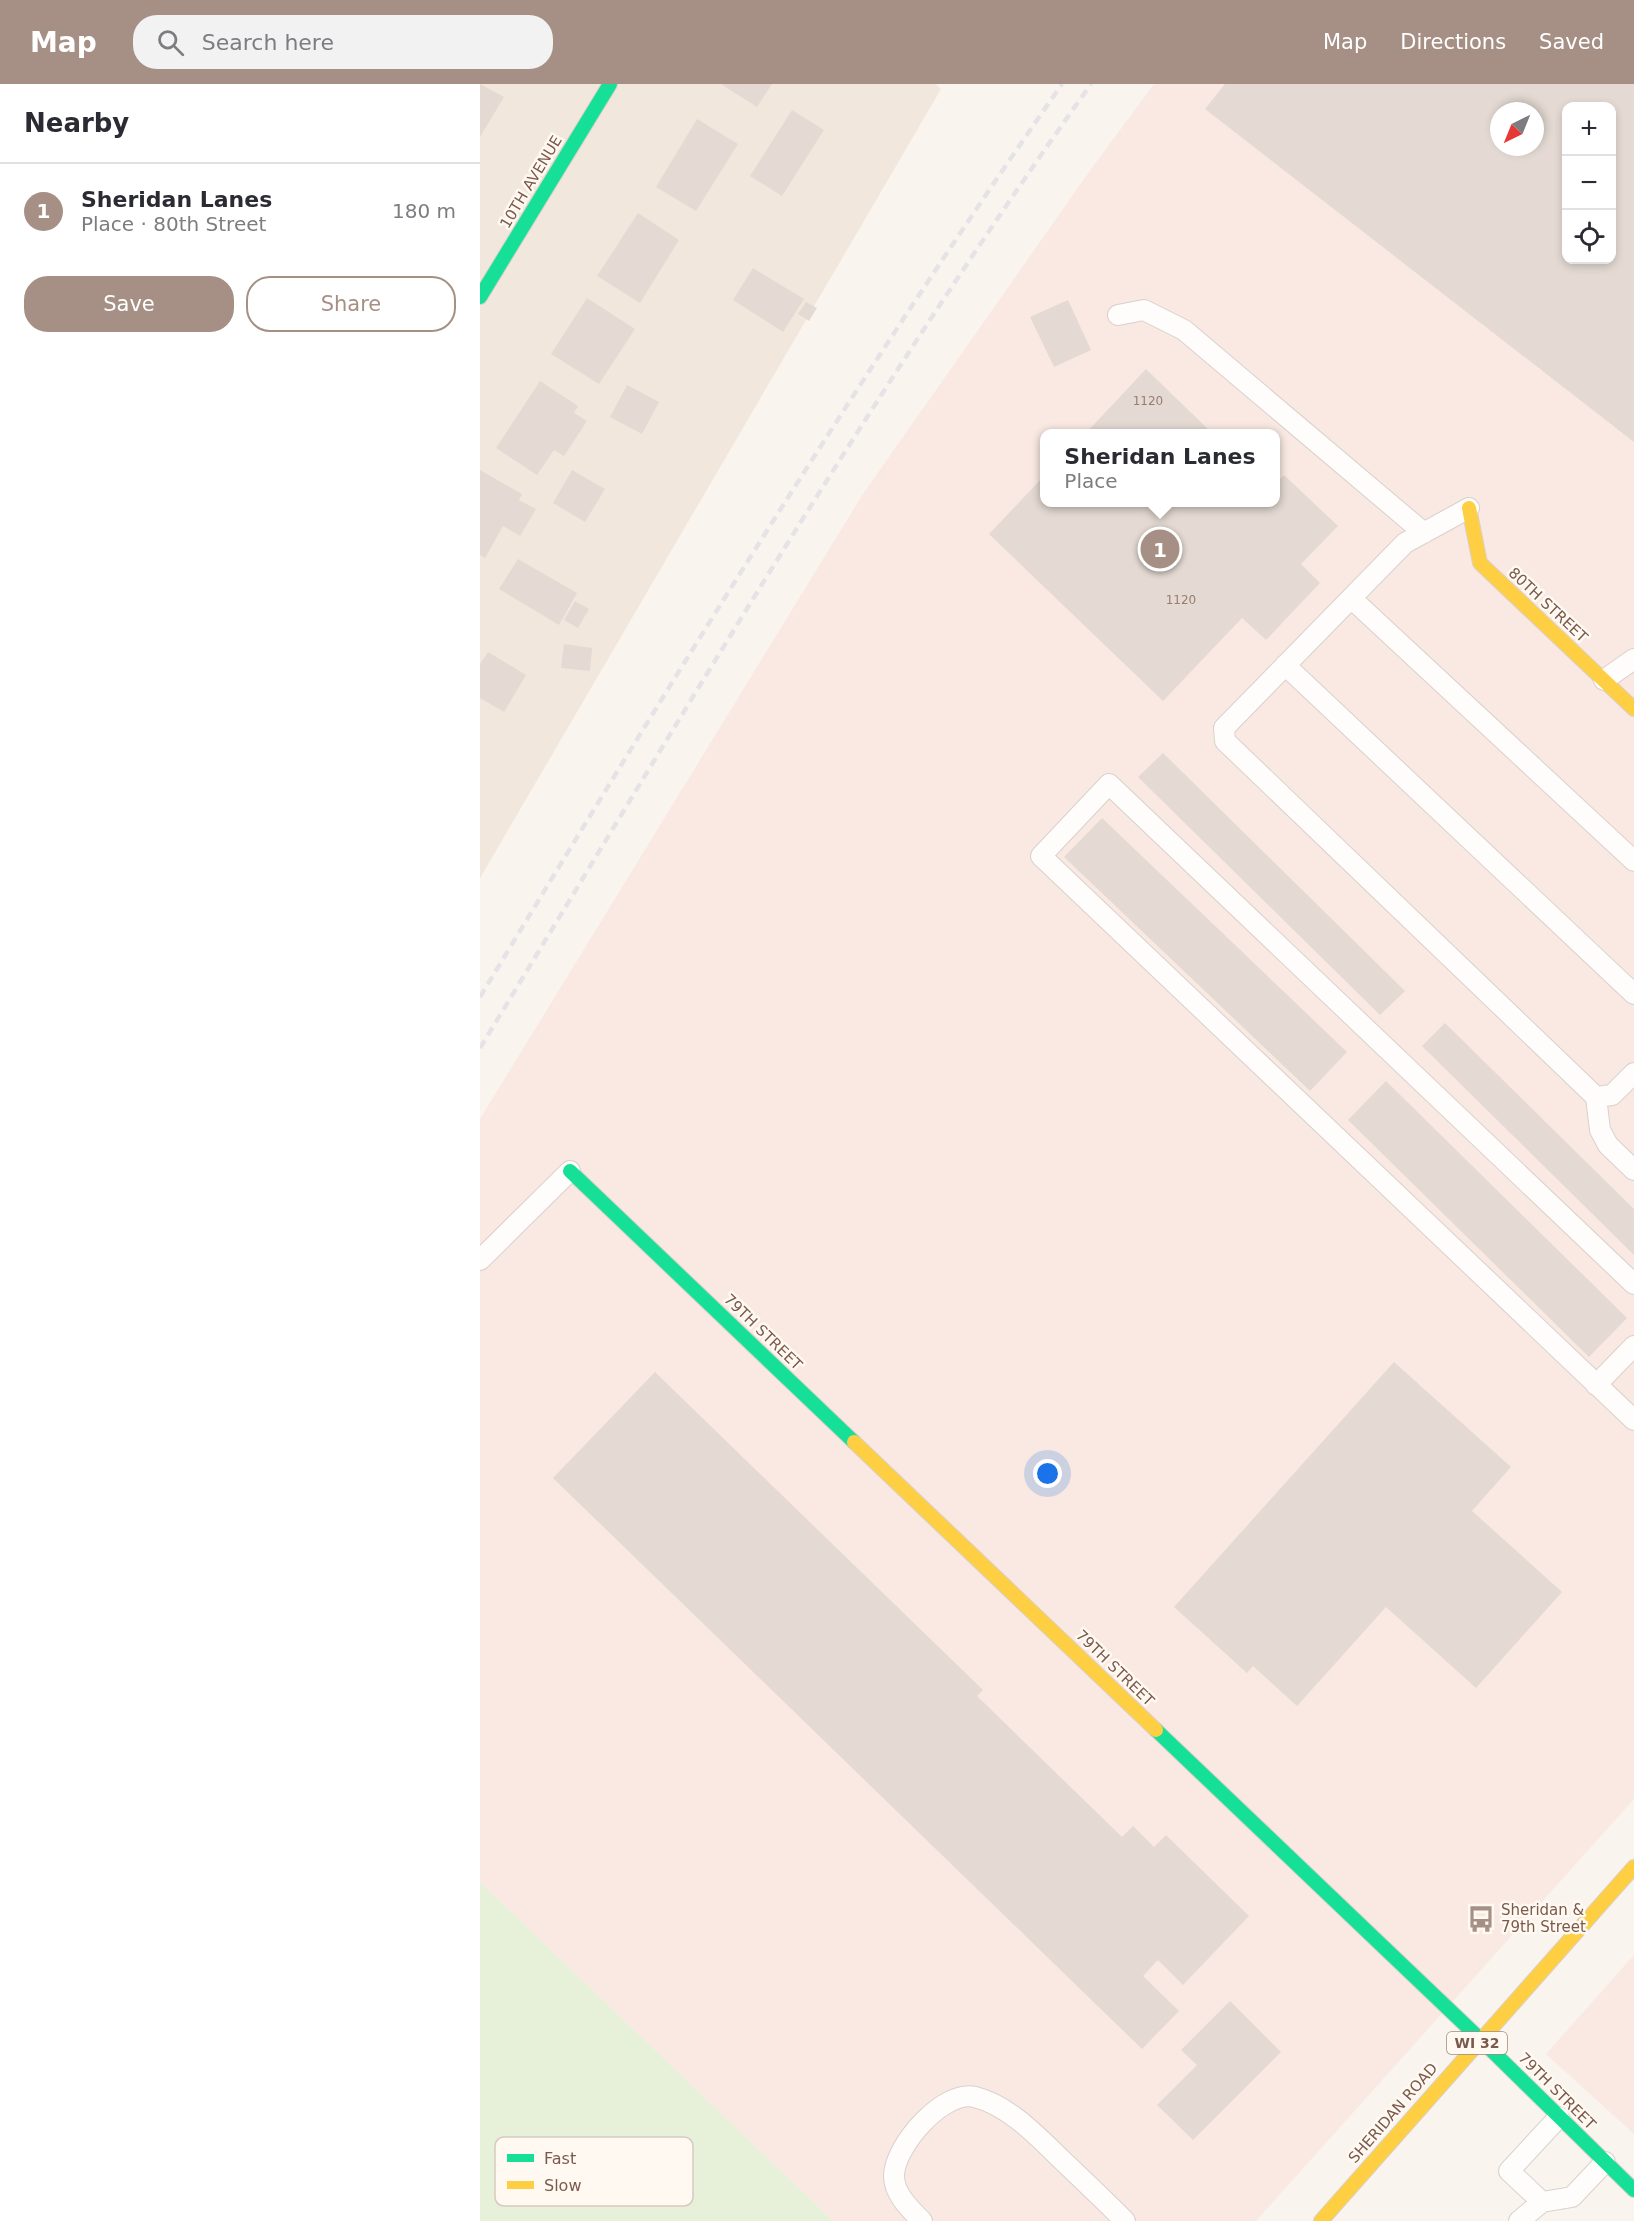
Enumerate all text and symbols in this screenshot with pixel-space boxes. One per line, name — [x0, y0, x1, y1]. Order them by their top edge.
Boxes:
search box — [133, 15, 553, 69]
text: Map — [30, 26, 97, 59]
icon: search — [154, 26, 187, 59]
text: Search here — [202, 30, 334, 55]
text: Map — [1323, 30, 1367, 54]
text: Directions — [1400, 30, 1506, 54]
text: Saved — [1539, 30, 1604, 54]
north arrow — [1490, 102, 1544, 156]
map controls — [1562, 102, 1616, 264]
button: + — [1562, 102, 1616, 156]
text: Nearby — [24, 108, 129, 138]
street label: 10TH AVENUE — [496, 132, 566, 232]
button: − — [1562, 156, 1616, 210]
text: Sheridan Lanes — [81, 187, 272, 212]
text: 1 — [37, 199, 50, 223]
text: 180 m — [392, 199, 456, 223]
button: locate — [1562, 210, 1616, 264]
text: Place · 80th Street — [81, 212, 266, 236]
button: Save — [24, 276, 234, 332]
button: Share — [246, 276, 456, 332]
house number: 1120 — [1133, 394, 1163, 408]
popup — [1040, 429, 1280, 507]
text: Sheridan Lanes — [1064, 444, 1256, 469]
text: Place — [1064, 469, 1118, 493]
pin: 1 — [1140, 526, 1180, 572]
street label: 80TH STREET — [1505, 564, 1592, 647]
house number: 1120 — [1166, 593, 1196, 607]
street label: 79TH STREET — [720, 1290, 806, 1374]
your location — [1033, 1459, 1062, 1488]
street label: 79TH STREET — [1072, 1626, 1158, 1710]
place label: Sheridan & 79th Street — [1501, 1901, 1586, 1936]
bus stop icon: Sheridan & 79th Street — [1466, 1904, 1496, 1934]
road number: WI 32 — [1447, 2032, 1507, 2054]
street label: 79TH STREET — [1515, 2049, 1600, 2134]
street label: SHERIDAN ROAD — [1345, 2059, 1441, 2167]
legend — [495, 2137, 693, 2206]
text: Fast — [544, 2149, 576, 2168]
text: Slow — [544, 2176, 581, 2195]

